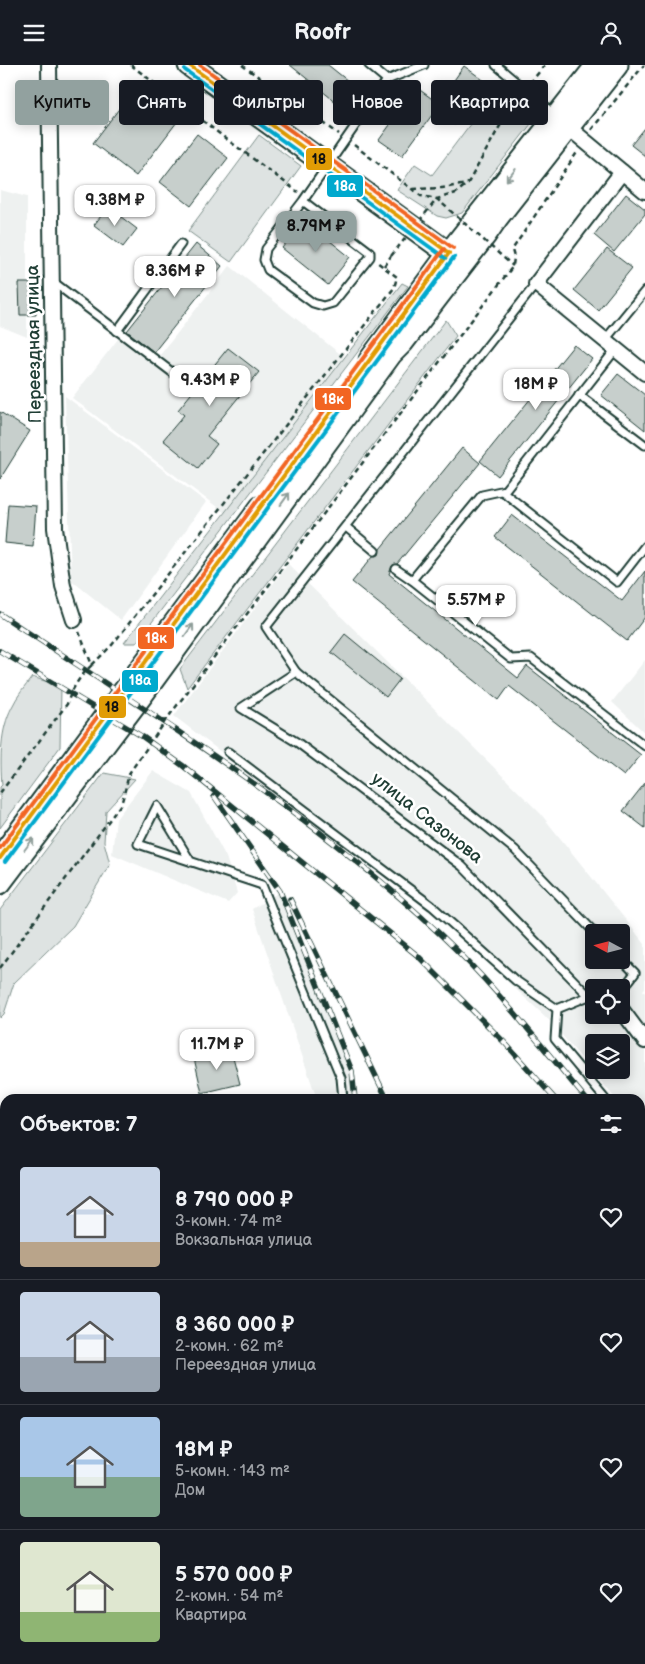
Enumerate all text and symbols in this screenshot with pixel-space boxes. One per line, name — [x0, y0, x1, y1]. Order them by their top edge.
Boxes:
icon: menu — [20, 19, 48, 47]
text: Roofr — [294, 19, 351, 46]
icon: person — [597, 19, 625, 47]
chip: Купить — [15, 80, 109, 125]
chip: Снять — [119, 80, 204, 125]
chip: Фильтры — [214, 80, 323, 125]
chip: Новое — [333, 80, 421, 125]
chip: Квартира — [431, 80, 548, 125]
line badge: 18 — [305, 147, 333, 171]
text: 18 — [312, 151, 326, 168]
one-way arrow — [506, 168, 517, 181]
line badge: 18а — [326, 174, 364, 198]
text: 18а — [334, 178, 357, 195]
pin: 9.38M ₽ — [69, 185, 161, 227]
text: 9.38M ₽ — [85, 191, 145, 210]
pin: 8.79M ₽ — [270, 211, 362, 253]
text: 8.79M ₽ — [287, 217, 345, 236]
pin: 8.36M ₽ — [129, 255, 221, 298]
text: 8.36M ₽ — [145, 262, 205, 281]
street label: Переездная улица — [22, 264, 46, 424]
pin: 9.43M ₽ — [164, 365, 256, 407]
pin: 18M ₽ — [501, 369, 571, 411]
text: 9.43M ₽ — [180, 371, 240, 390]
text: 18M ₽ — [514, 375, 558, 394]
line badge: 18к — [314, 387, 352, 411]
text: 18к — [322, 391, 344, 408]
one-way arrow — [280, 493, 291, 506]
pin: 5.57M ₽ — [430, 585, 522, 627]
text: 5.57M ₽ — [447, 591, 505, 610]
one-way arrow — [184, 624, 195, 637]
line badge: 18к — [137, 626, 175, 650]
text: 18к — [145, 630, 167, 647]
line badge: 18а — [121, 669, 159, 693]
text: 18а — [129, 672, 152, 689]
line badge: 18 — [98, 695, 127, 719]
text: 18 — [105, 699, 119, 716]
street label: улица Сазонова — [367, 768, 487, 868]
one-way arrow — [24, 838, 35, 851]
north arrow — [585, 924, 630, 969]
map controls — [585, 924, 630, 1079]
button: locate — [585, 979, 630, 1024]
pin: 11.7M ₽ — [171, 1029, 263, 1071]
button: layers — [585, 1034, 630, 1079]
text: 11.7M ₽ — [190, 1035, 244, 1054]
icon: filters — [597, 1110, 625, 1138]
text: Объектов: 7 — [20, 1112, 138, 1137]
icon: home — [60, 1187, 120, 1247]
text: 8 790 000 ₽ — [175, 1187, 293, 1212]
icon: heart — [597, 1203, 625, 1231]
text: 3-комн. · 74 m² — [175, 1212, 282, 1231]
text: Вокзальная улица — [175, 1231, 312, 1250]
icon: home — [60, 1312, 120, 1372]
text: 8 360 000 ₽ — [175, 1312, 294, 1337]
icon: heart — [597, 1328, 625, 1356]
text: 2-комн. · 62 m² — [175, 1337, 284, 1356]
text: Переездная улица — [175, 1356, 316, 1375]
icon: home — [60, 1437, 120, 1497]
text: 18M ₽ — [175, 1437, 232, 1462]
icon: heart — [597, 1453, 625, 1481]
text: 5-комн. · 143 m² — [175, 1462, 290, 1481]
text: Дом — [175, 1481, 205, 1500]
icon: home — [60, 1562, 120, 1622]
text: 5 570 000 ₽ — [175, 1562, 292, 1587]
icon: heart — [597, 1578, 625, 1606]
text: 2-комн. · 54 m² — [175, 1587, 283, 1606]
text: Квартира — [175, 1606, 247, 1625]

